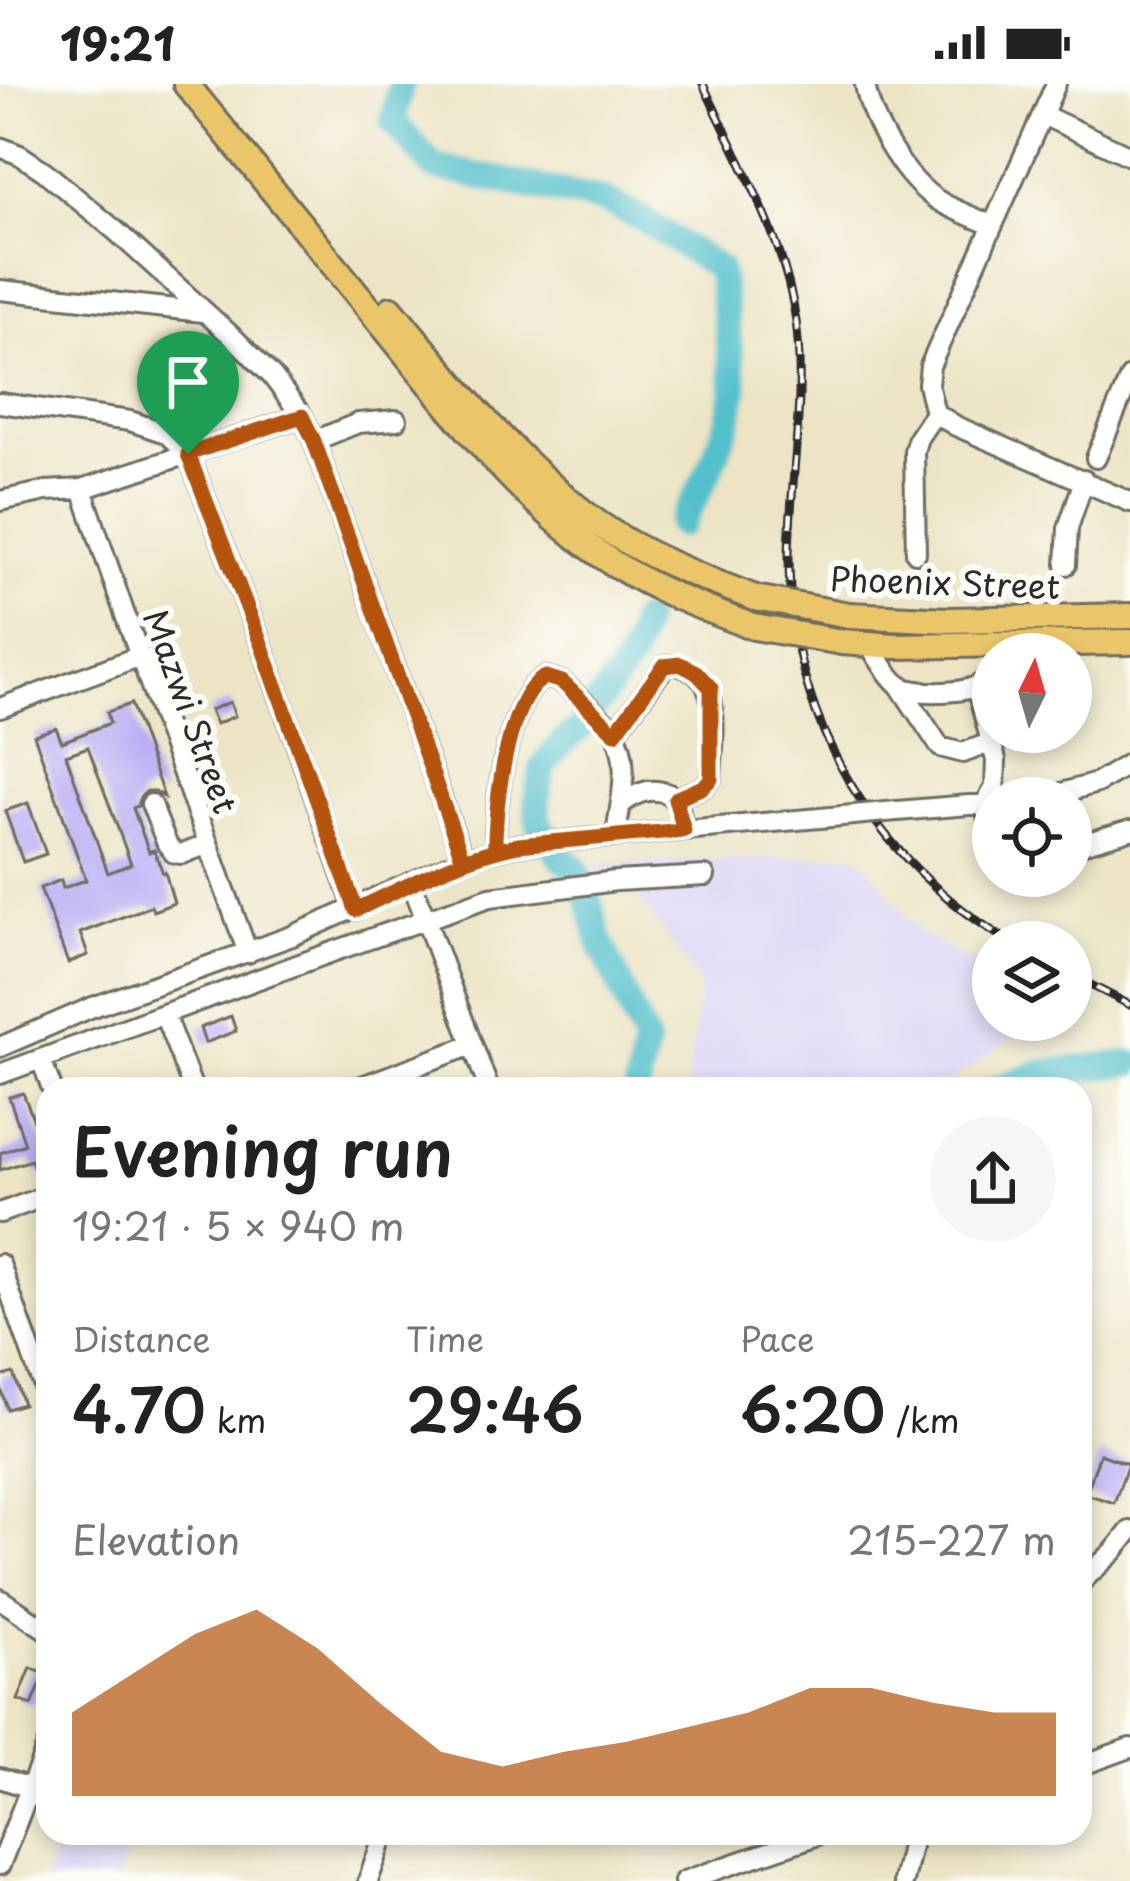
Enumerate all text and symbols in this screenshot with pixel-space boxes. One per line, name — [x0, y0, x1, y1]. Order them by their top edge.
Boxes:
text: 19:21 — [60, 8, 175, 76]
pin — [137, 331, 239, 454]
icon: arrive — [155, 349, 221, 415]
street label: Phoenix Street — [829, 552, 1061, 610]
street label: Mazwi Street — [132, 602, 252, 820]
north arrow — [972, 633, 1092, 753]
map controls — [972, 633, 1092, 1041]
button: locate — [972, 777, 1092, 897]
button: layers — [972, 921, 1092, 1041]
text: Evening run — [72, 1100, 453, 1199]
button: share — [930, 1116, 1056, 1242]
text: 19:21 · 5 × 940 m — [72, 1195, 405, 1254]
text: Distance — [72, 1313, 210, 1363]
text: Time — [406, 1313, 484, 1363]
text: Pace — [740, 1313, 814, 1363]
text: 4.70 — [72, 1363, 206, 1453]
text: 29:46 — [406, 1363, 584, 1453]
text: 6:20 — [740, 1363, 886, 1453]
text: km — [206, 1394, 266, 1444]
text: /km — [886, 1394, 959, 1444]
text: Elevation — [72, 1509, 240, 1568]
text: 215–227 m — [847, 1509, 1056, 1568]

